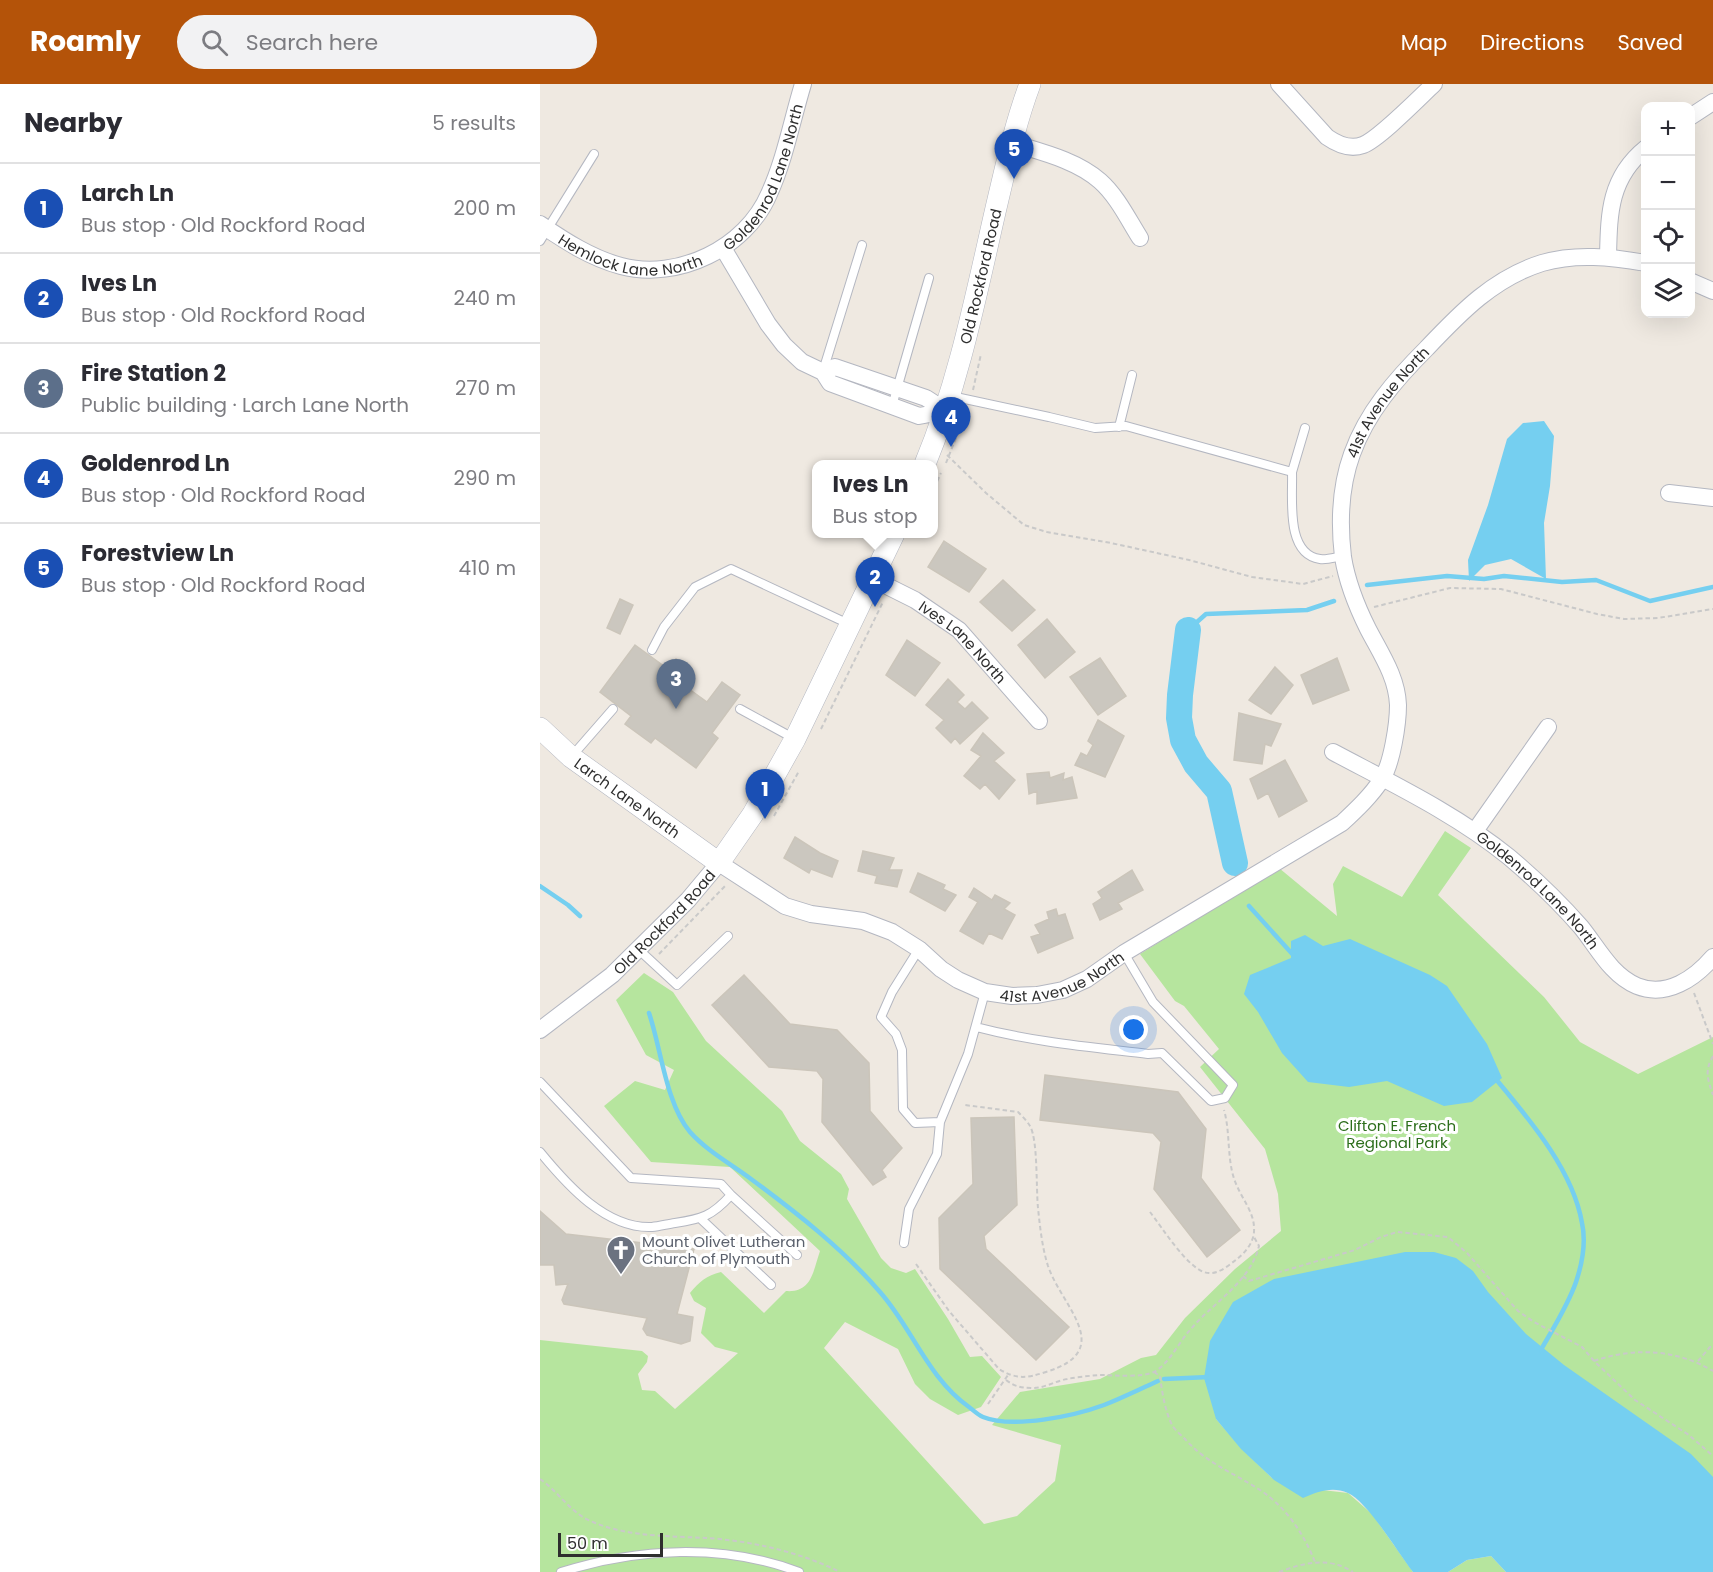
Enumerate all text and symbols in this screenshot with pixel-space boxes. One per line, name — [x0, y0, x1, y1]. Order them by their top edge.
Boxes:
search box — [177, 15, 597, 69]
text: Roamly — [30, 22, 141, 61]
icon: search — [198, 26, 231, 59]
text: Search here — [246, 27, 378, 58]
text: Map — [1401, 28, 1447, 57]
text: Directions — [1480, 28, 1584, 57]
text: Saved — [1617, 28, 1683, 57]
street label: Goldenrod Lane North — [718, 101, 807, 255]
map controls — [1641, 102, 1695, 318]
button: + — [1641, 102, 1695, 156]
text: Nearby — [24, 105, 122, 141]
text: 5 results — [432, 109, 516, 137]
pin: 5 — [994, 130, 1034, 179]
button: − — [1641, 156, 1695, 210]
text: Larch Ln — [81, 178, 174, 209]
text: 1 — [40, 194, 47, 222]
text: 200 m — [453, 194, 516, 222]
street label: Old Rockford Road — [954, 206, 1006, 346]
button: locate — [1641, 210, 1695, 264]
text: Bus stop · Old Rockford Road — [81, 211, 365, 239]
street label: Hemlock Lane North — [555, 228, 705, 280]
button: layers — [1641, 264, 1695, 318]
text: Ives Ln — [81, 268, 157, 299]
text: 2 — [38, 284, 49, 312]
text: 240 m — [453, 284, 516, 312]
text: Bus stop · Old Rockford Road — [81, 301, 365, 329]
street label: 41st Avenue North — [1341, 342, 1433, 461]
text: Fire Station 2 — [81, 358, 226, 389]
text: 3 — [37, 374, 50, 402]
text: 270 m — [455, 374, 516, 402]
text: Public building · Larch Lane North — [81, 391, 409, 419]
pin: 4 — [932, 398, 970, 447]
text: Goldenrod Ln — [81, 448, 230, 479]
popup — [812, 460, 938, 538]
text: 4 — [37, 464, 50, 492]
text: 290 m — [453, 464, 516, 492]
text: Ives Ln — [833, 469, 909, 500]
text: Bus stop · Old Rockford Road — [81, 481, 365, 509]
text: Bus stop — [833, 502, 917, 530]
text: Forestview Ln — [81, 538, 234, 569]
text: 5 — [37, 554, 50, 582]
text: 410 m — [459, 554, 516, 582]
pin: 2 — [856, 558, 894, 607]
text: Bus stop · Old Rockford Road — [81, 571, 365, 599]
street label: Ives Lane North — [915, 595, 1012, 688]
pin: 3 — [656, 660, 696, 709]
street label: Larch Lane North — [570, 752, 685, 843]
pin: 1 — [746, 770, 784, 819]
street label: Goldenrod Lane North — [1472, 826, 1604, 953]
street label: Old Rockford Road — [608, 865, 720, 979]
street label: 41st Avenue North — [998, 946, 1128, 1007]
your location — [1119, 1015, 1148, 1044]
park label: Clifton E. French Regional Park — [1338, 1115, 1456, 1153]
place label: Mount Olivet Lutheran Church of Plymouth — [642, 1231, 805, 1269]
church icon: Mount Olivet Lutheran Church of Plymouth — [605, 1234, 637, 1276]
scale bar — [558, 1530, 663, 1558]
text: 50 m — [567, 1532, 608, 1555]

